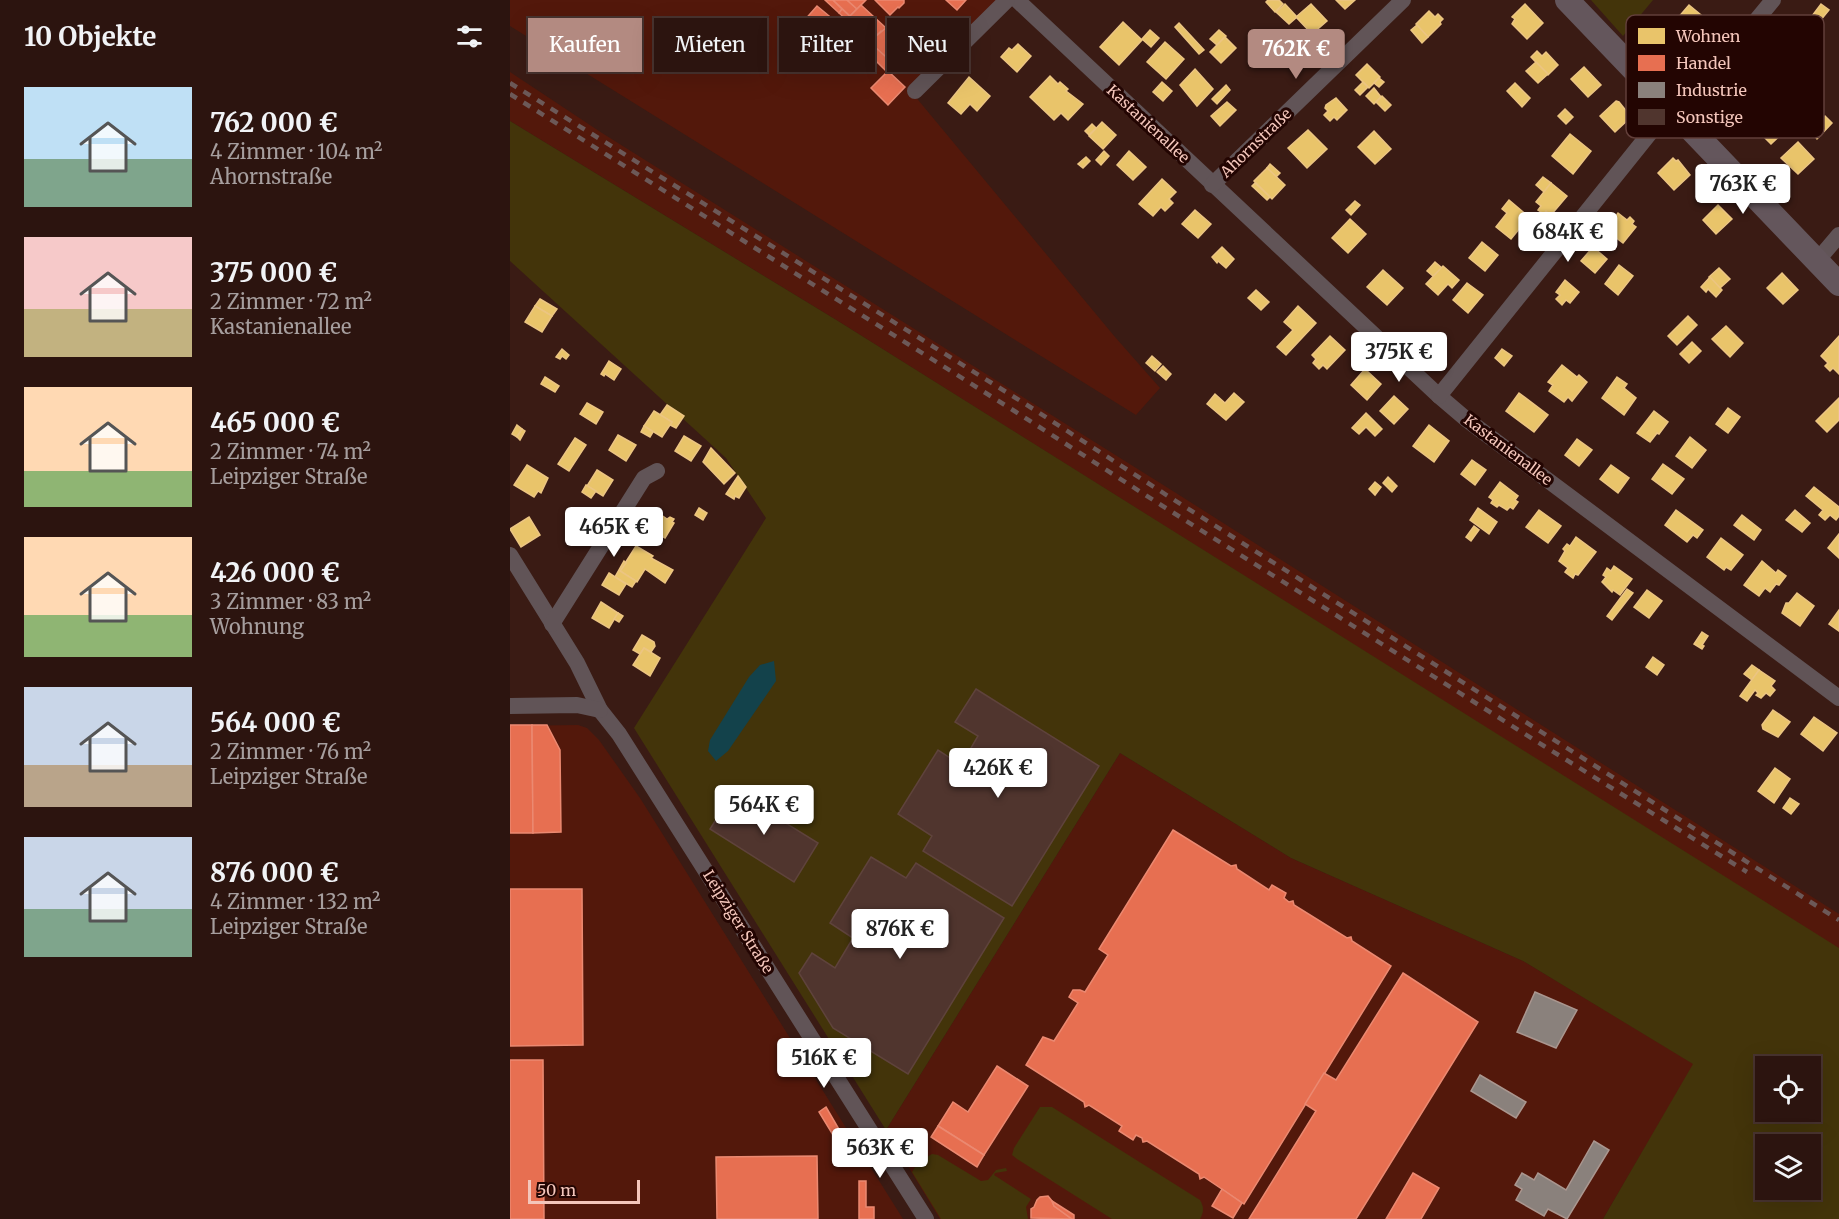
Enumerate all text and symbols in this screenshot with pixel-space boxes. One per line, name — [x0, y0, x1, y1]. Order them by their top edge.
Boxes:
legend — [1626, 15, 1824, 138]
chip: Kaufen — [528, 18, 642, 72]
chip: Mieten — [654, 18, 767, 72]
chip: Filter — [779, 18, 875, 72]
chip: Neu — [887, 18, 969, 72]
text: 10 Objekte — [24, 20, 156, 53]
icon: filters — [453, 20, 486, 53]
text: Wohnen — [1675, 26, 1741, 46]
pin: 762K € — [1247, 29, 1345, 80]
text: 762K € — [1262, 36, 1330, 61]
text: Handel — [1676, 53, 1731, 73]
text: Industrie — [1676, 80, 1747, 100]
street label: Kastanienallee — [1103, 81, 1194, 167]
street label: Ahornstraße — [1215, 104, 1295, 182]
text: 762 000 € — [210, 106, 338, 139]
text: Sonstige — [1676, 107, 1743, 127]
icon: home — [72, 111, 144, 183]
text: 4 Zimmer · 104 m² — [210, 139, 382, 164]
text: Ahornstraße — [210, 164, 332, 189]
pin: 763K € — [1694, 164, 1792, 215]
text: 763K € — [1709, 171, 1777, 196]
pin: 684K € — [1519, 212, 1617, 263]
text: 684K € — [1532, 219, 1604, 244]
text: 375 000 € — [210, 256, 337, 289]
icon: home — [72, 261, 144, 333]
text: 2 Zimmer · 72 m² — [210, 289, 372, 314]
text: Kastanienallee — [210, 314, 351, 339]
pin: 375K € — [1350, 332, 1448, 383]
text: 375K € — [1365, 339, 1433, 364]
text: 465 000 € — [210, 406, 340, 439]
street label: Kastanienallee — [1460, 410, 1557, 489]
icon: home — [72, 411, 144, 483]
text: 2 Zimmer · 74 m² — [210, 439, 371, 464]
text: Leipziger Straße — [210, 464, 367, 489]
pin: 465K € — [565, 507, 663, 558]
text: 465K € — [579, 514, 649, 539]
text: 426 000 € — [210, 556, 340, 589]
icon: home — [72, 561, 144, 633]
text: 3 Zimmer · 83 m² — [210, 589, 371, 614]
text: Wohnung — [210, 614, 304, 639]
text: 564 000 € — [210, 706, 341, 739]
icon: home — [72, 711, 144, 783]
text: 2 Zimmer · 76 m² — [210, 739, 371, 764]
pin: 426K € — [949, 748, 1047, 799]
text: 426K € — [963, 755, 1033, 780]
text: Leipziger Straße — [210, 764, 367, 789]
pin: 564K € — [715, 785, 813, 836]
text: 564K € — [729, 792, 799, 817]
text: 876 000 € — [210, 856, 339, 889]
icon: home — [72, 861, 144, 933]
street label: Leipziger Straße — [699, 867, 778, 977]
text: 4 Zimmer · 132 m² — [210, 889, 381, 914]
pin: 876K € — [851, 909, 949, 960]
text: Leipziger Straße — [210, 914, 367, 939]
text: 876K € — [866, 916, 934, 941]
pin: 516K € — [775, 1038, 873, 1089]
text: 516K € — [791, 1045, 857, 1070]
map controls — [1755, 1056, 1821, 1200]
button: locate — [1755, 1056, 1821, 1122]
pin: 563K € — [831, 1128, 929, 1179]
button: layers — [1755, 1134, 1821, 1200]
text: 563K € — [846, 1135, 914, 1160]
scale bar — [528, 1177, 640, 1204]
text: 50 m — [537, 1180, 576, 1200]

